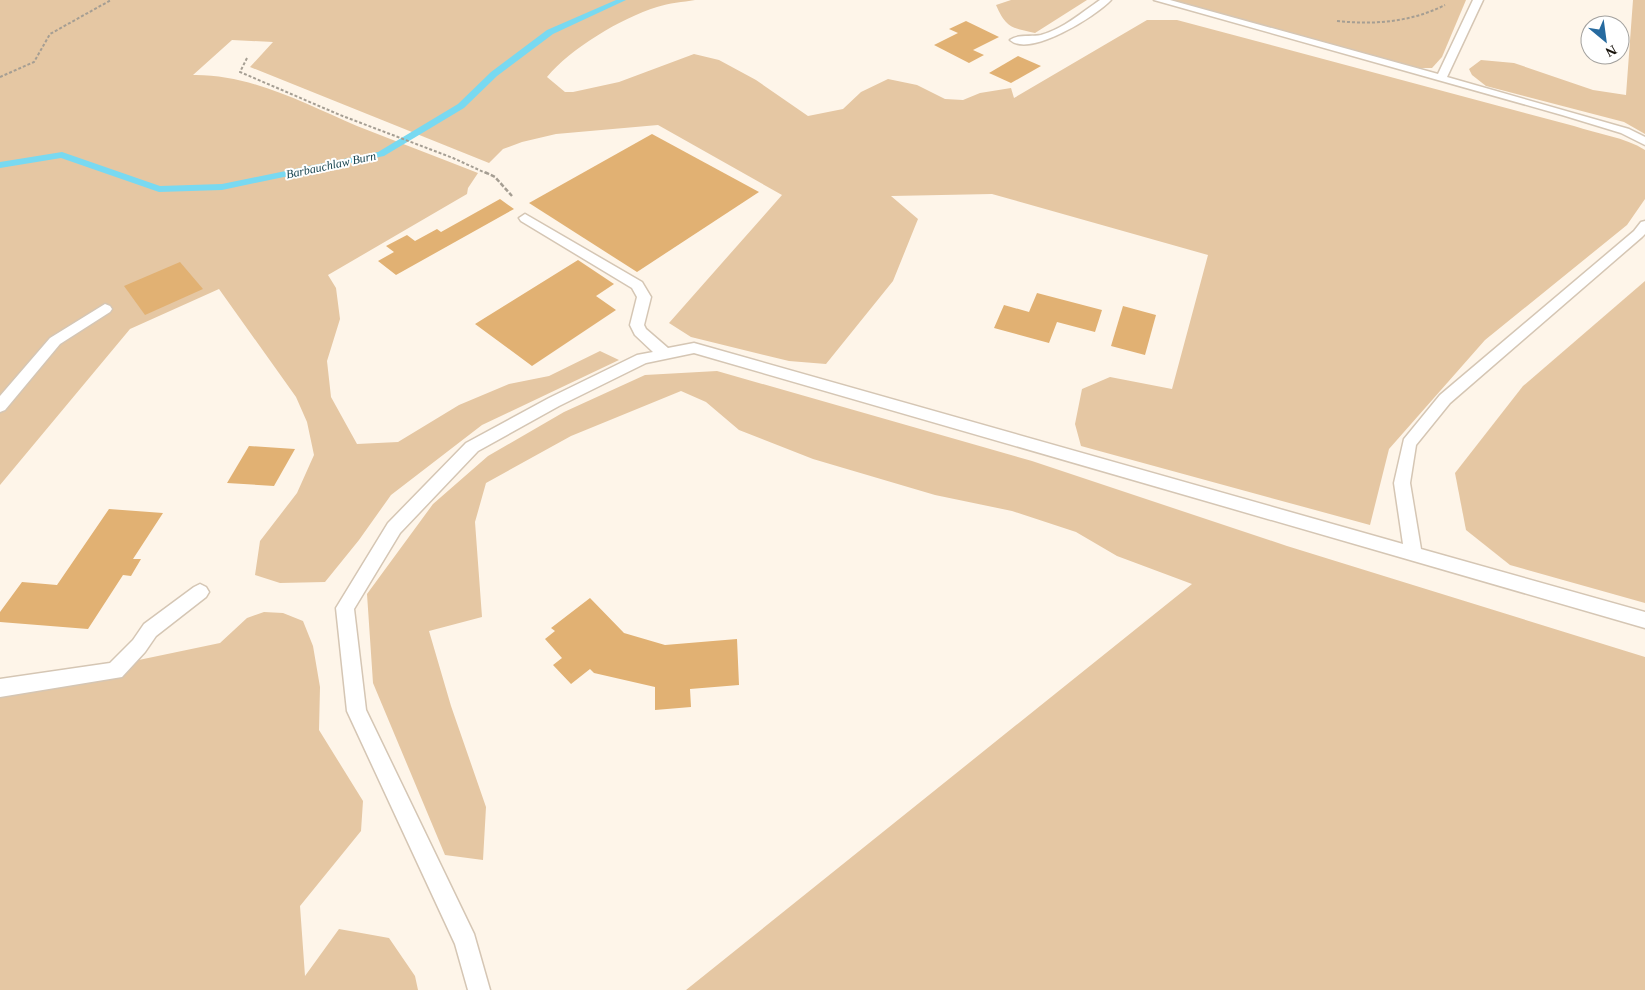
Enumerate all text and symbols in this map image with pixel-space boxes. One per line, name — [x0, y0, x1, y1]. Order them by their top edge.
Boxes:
north arrow — [1580, 15, 1630, 65]
text: N — [1603, 42, 1619, 60]
water label: Barbauchlaw Burn — [285, 149, 377, 181]

